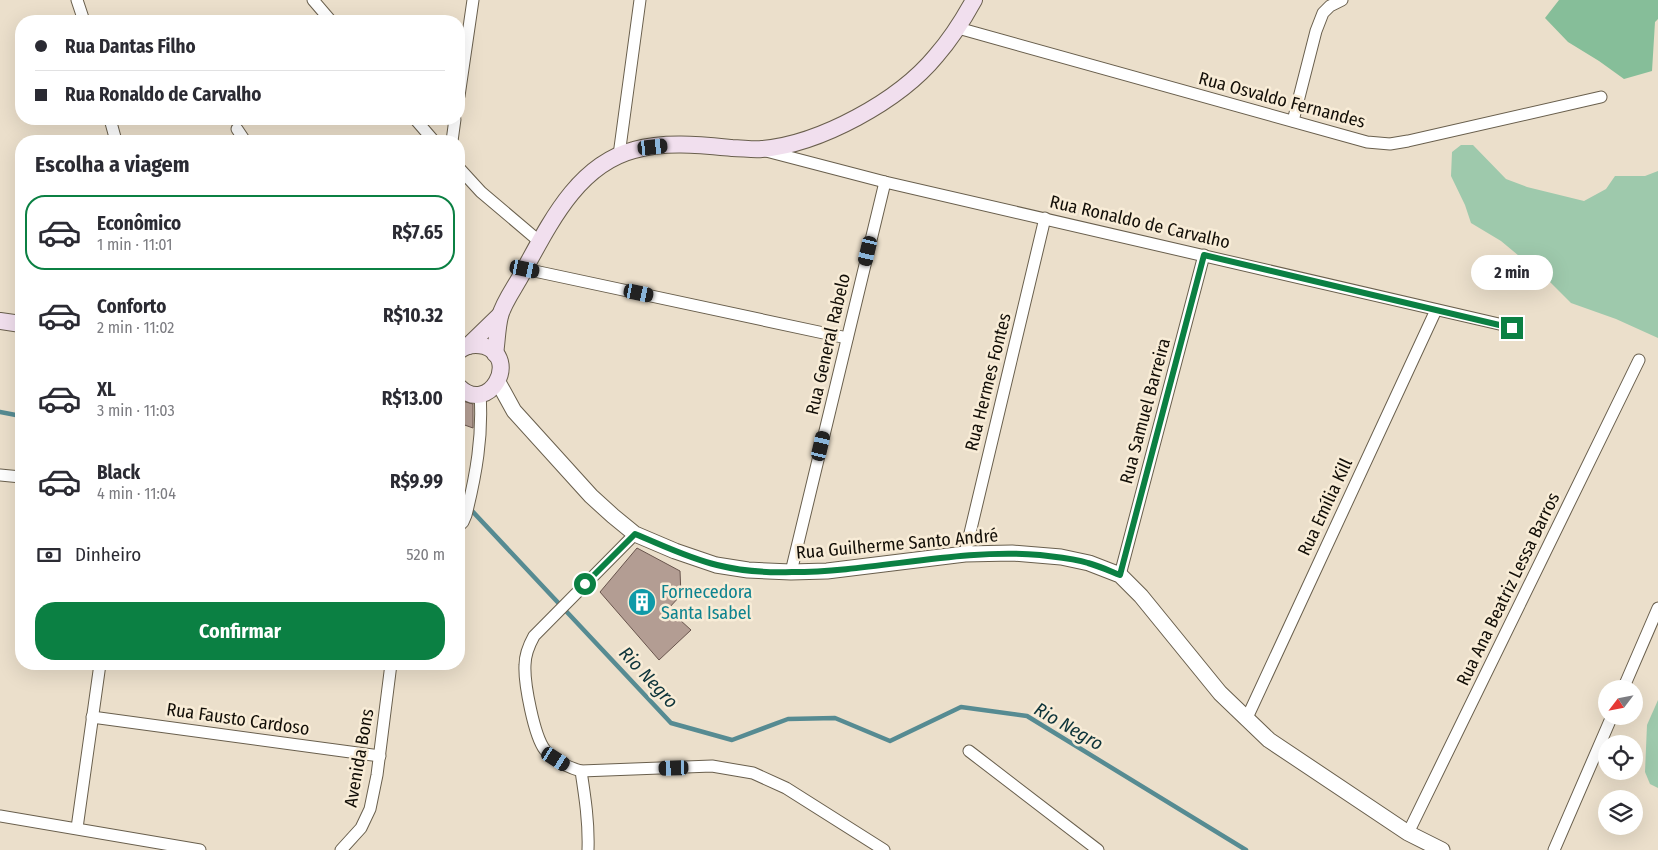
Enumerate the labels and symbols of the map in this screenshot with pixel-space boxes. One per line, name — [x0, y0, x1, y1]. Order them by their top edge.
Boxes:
street label: Rua Osvaldo Fernandes — [1196, 67, 1368, 133]
car — [637, 138, 668, 156]
street label: Rua Ronaldo de Carvalho — [1048, 191, 1232, 253]
car — [857, 235, 878, 267]
callout: 2 min — [1471, 255, 1553, 290]
car — [508, 259, 541, 279]
street label: Rua General Rabelo — [801, 271, 855, 417]
car — [622, 283, 655, 303]
street label: Rua Hermes Fontes — [960, 310, 1016, 453]
route end — [1501, 317, 1523, 339]
street label: Rua Samuel Barreira — [1115, 336, 1175, 486]
car — [810, 430, 831, 462]
street label: Rua Emília Kill — [1293, 455, 1357, 559]
street label: Rua Ana Beatriz Lessa Barros — [1452, 489, 1565, 689]
street label: Rua Guilherme Santo André — [795, 524, 999, 564]
route start — [574, 573, 596, 595]
place label: Fornecedora Santa Isabel — [661, 581, 752, 624]
building icon: Fornecedora Santa Isabel — [627, 587, 657, 617]
water label: Rio Negro — [614, 642, 683, 713]
north arrow — [1598, 680, 1642, 725]
street label: Rua Fausto Cardoso — [165, 698, 311, 740]
water label: Rio Negro — [1030, 698, 1107, 755]
street label: Avenida Bons — [340, 707, 379, 809]
car — [539, 745, 572, 773]
car — [658, 760, 689, 776]

